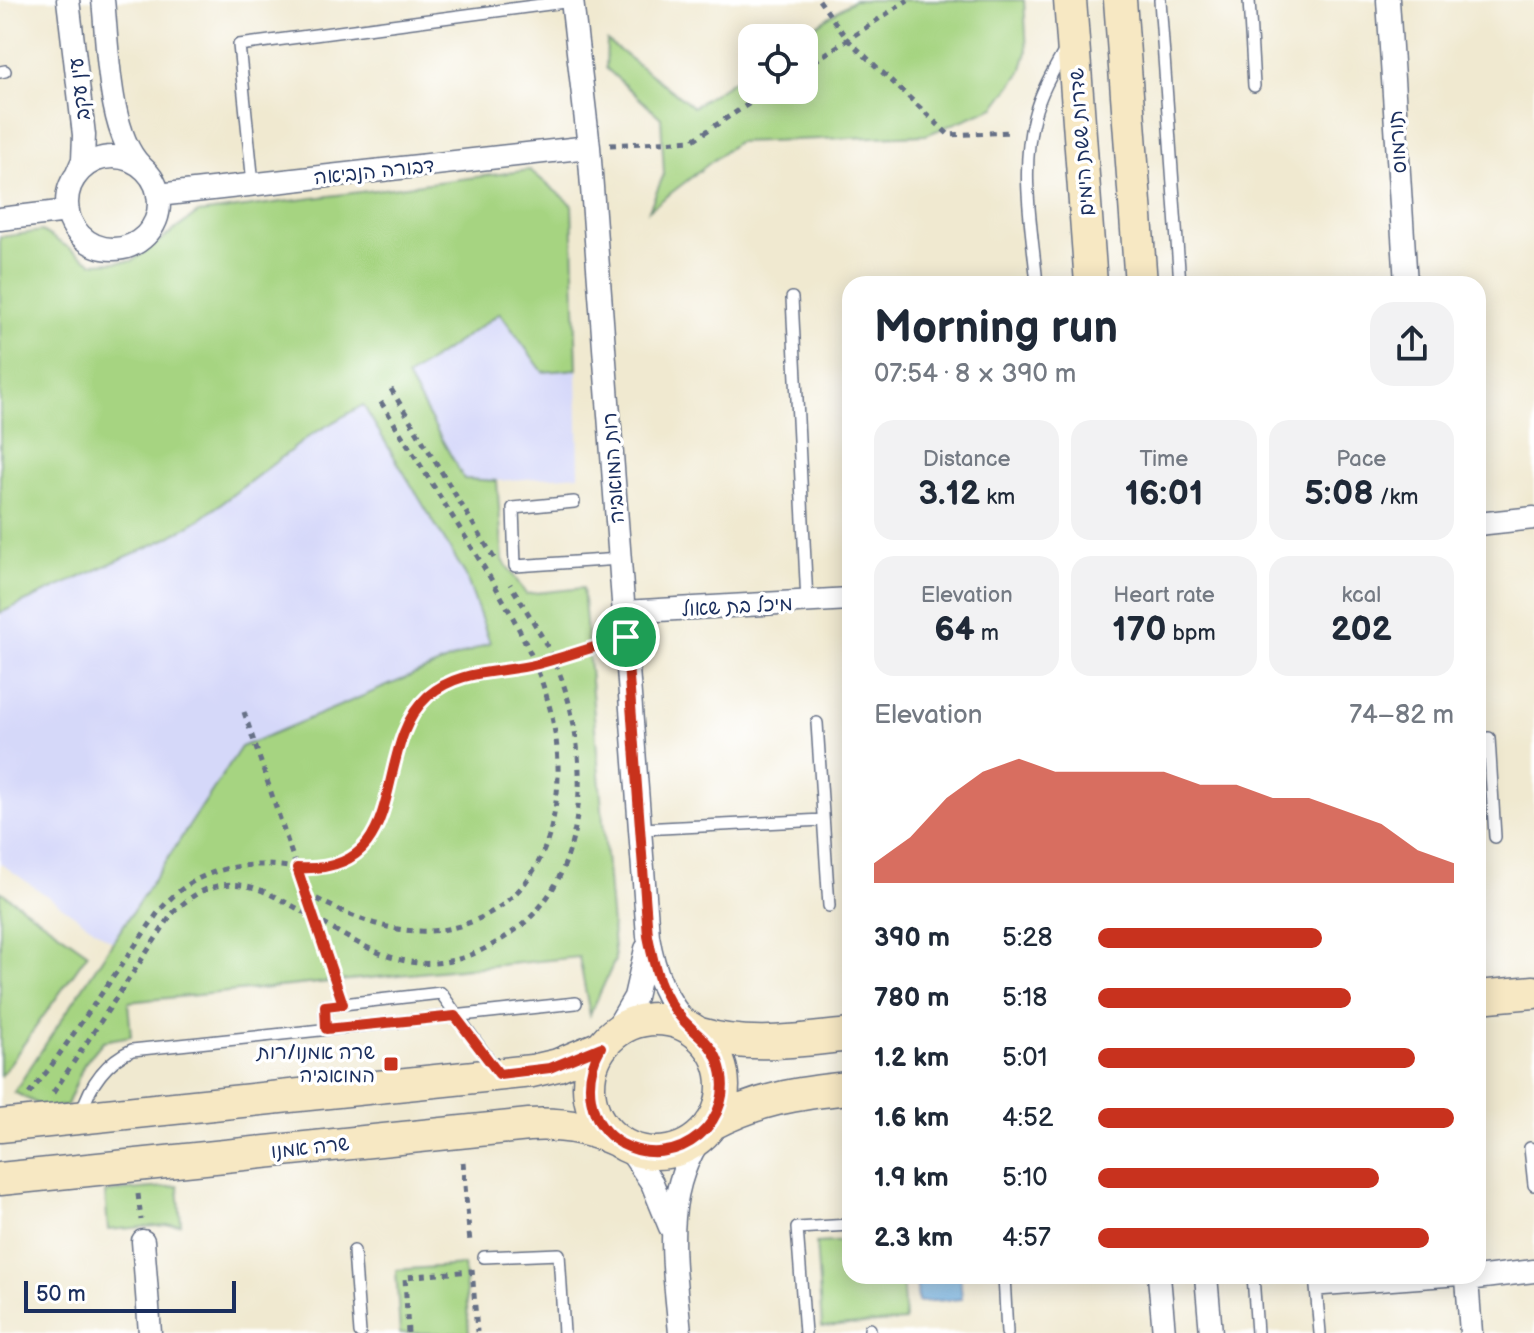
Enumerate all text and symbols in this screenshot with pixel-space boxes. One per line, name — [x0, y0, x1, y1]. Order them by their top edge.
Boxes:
map controls — [738, 24, 818, 104]
button: locate — [738, 24, 818, 104]
street label: עין עקב — [64, 56, 96, 122]
street label: שדרות ששת הימים — [1065, 67, 1099, 217]
street label: תורמוס — [1384, 110, 1412, 174]
street label: דבורה הנביאה — [313, 154, 436, 190]
text: Morning run — [874, 302, 1118, 355]
button: share — [1370, 302, 1454, 386]
text: 07:54 · 8 × 390 m — [874, 359, 1076, 390]
street label: רות המואביה — [598, 412, 630, 524]
text: Distance — [923, 446, 1011, 473]
text: Time — [1140, 446, 1188, 473]
text: Pace — [1336, 446, 1386, 473]
text: 3.12 — [918, 473, 980, 514]
text: 16:01 — [1125, 473, 1203, 514]
text: 5:08 — [1304, 473, 1374, 514]
text: km — [980, 484, 1015, 511]
text: /km — [1374, 484, 1418, 511]
text: Elevation — [921, 582, 1013, 609]
text: Heart rate — [1113, 582, 1215, 609]
text: kcal — [1342, 582, 1381, 609]
street label: מיכל בת שאול — [681, 592, 793, 622]
pin — [592, 603, 660, 671]
text: 64 — [934, 609, 975, 650]
text: 170 — [1112, 609, 1166, 650]
text: 202 — [1331, 609, 1392, 650]
icon: arrive — [604, 615, 648, 659]
text: m — [975, 620, 999, 647]
text: bpm — [1166, 620, 1216, 647]
text: Elevation — [874, 700, 982, 731]
text: 74–82 m — [1349, 700, 1454, 731]
text: 390 m — [874, 923, 950, 954]
text: 5:28 — [1002, 923, 1053, 954]
text: 780 m — [874, 983, 949, 1014]
text: 5:18 — [1002, 983, 1047, 1014]
place label: שרה אמנו/רות המואביה — [256, 1041, 375, 1088]
text: 1.2 km — [874, 1043, 949, 1074]
text: 5:01 — [1002, 1043, 1048, 1074]
marker: שרה אמנו/רות המואביה — [382, 1055, 400, 1073]
text: 1.6 km — [874, 1103, 949, 1134]
text: 4:52 — [1002, 1103, 1053, 1134]
street label: שרה אמנו — [270, 1132, 351, 1164]
text: 1.9 km — [874, 1163, 949, 1194]
text: 5:10 — [1002, 1163, 1048, 1194]
text: 2.3 km — [874, 1223, 953, 1254]
text: 4:57 — [1002, 1223, 1051, 1254]
scale bar — [24, 1277, 236, 1313]
text: 50 m — [36, 1281, 86, 1308]

